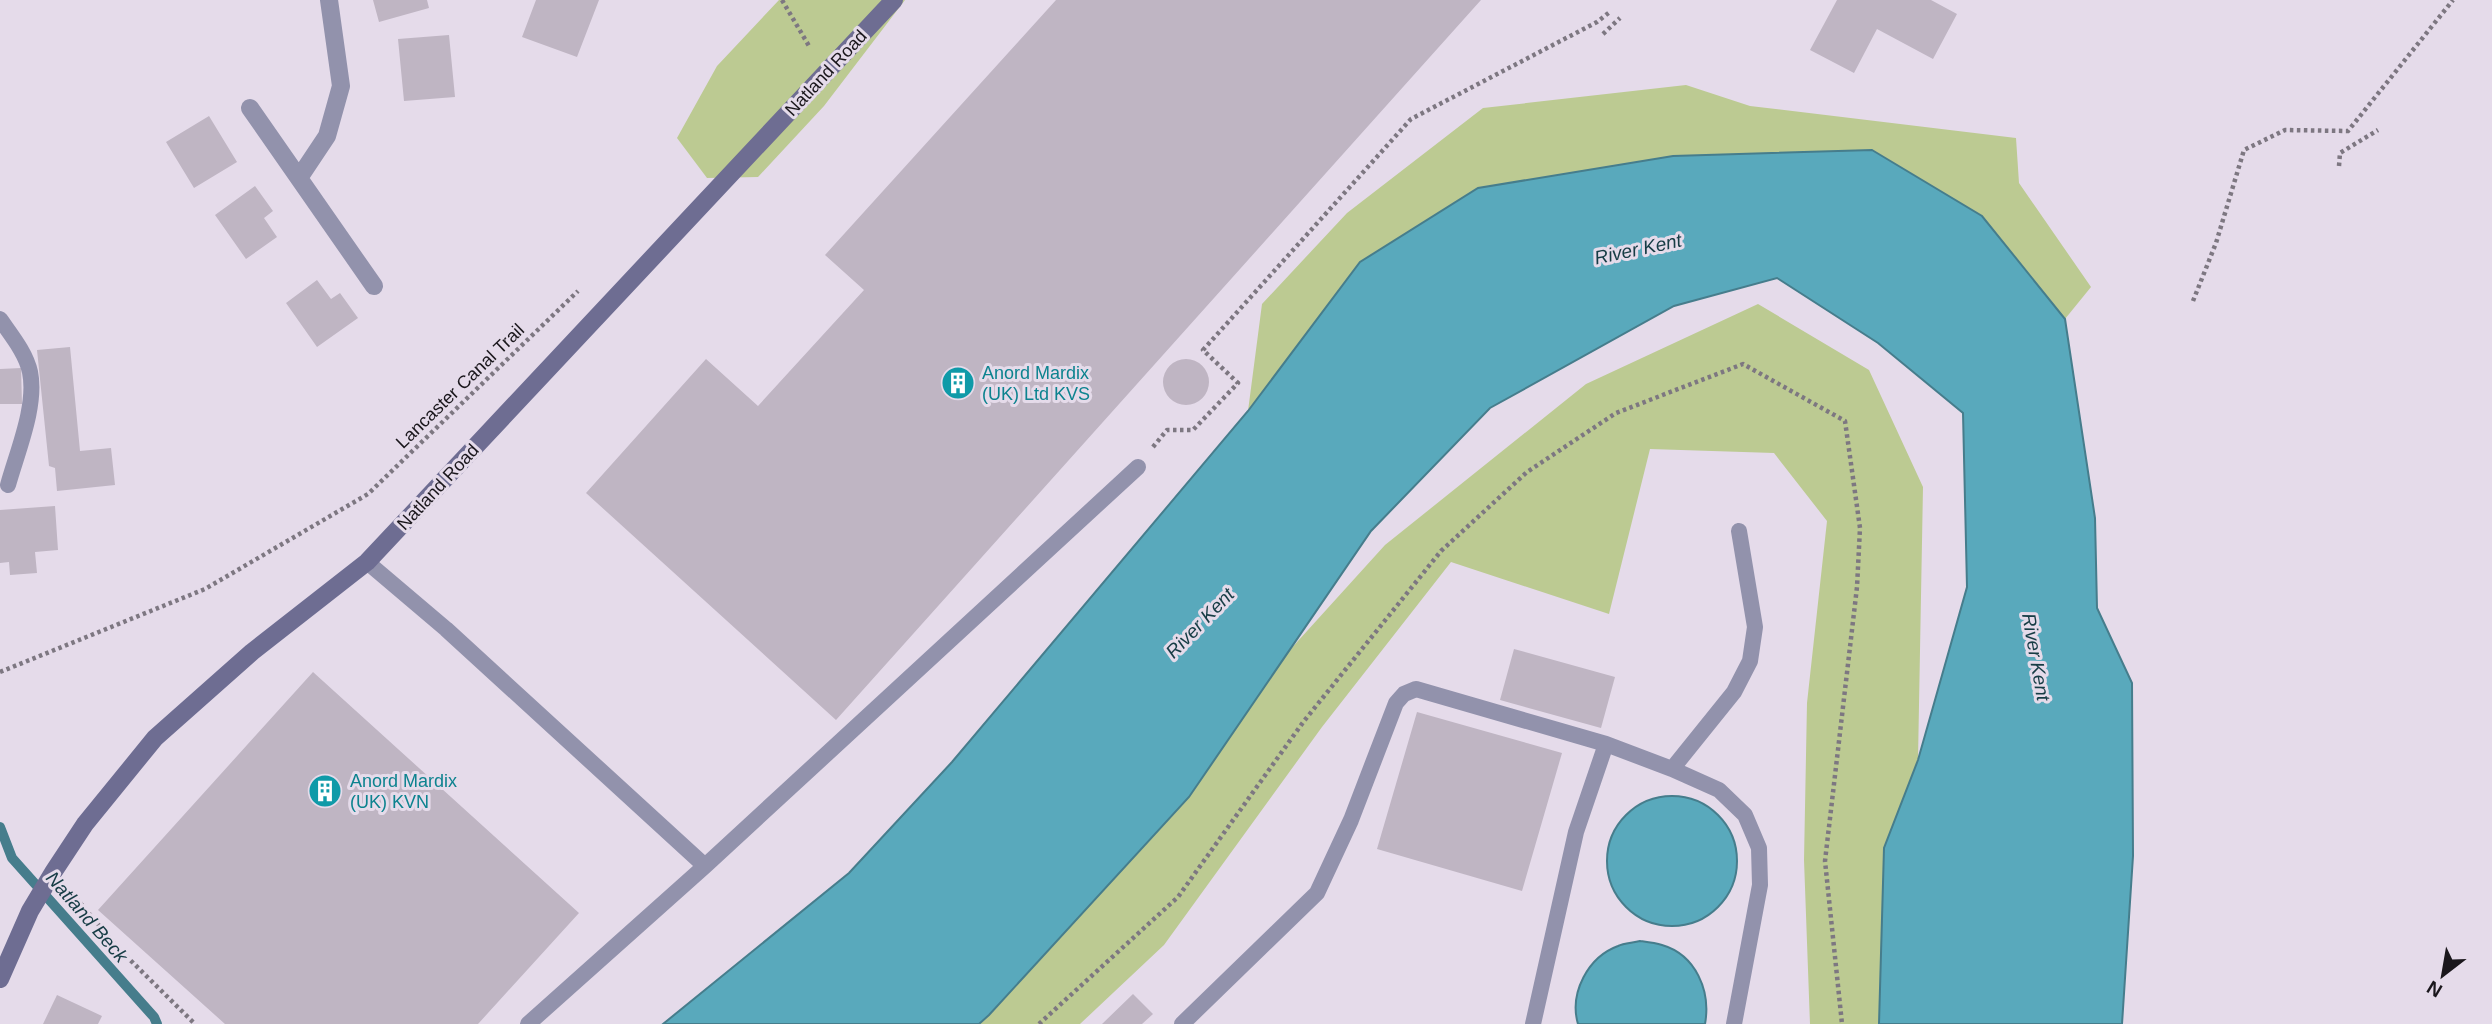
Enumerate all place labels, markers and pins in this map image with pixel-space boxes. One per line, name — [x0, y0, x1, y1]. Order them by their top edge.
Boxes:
place label: Anord Mardix (UK) Ltd KVS — [982, 363, 1090, 404]
building icon: Anord Mardix (UK) Ltd KVS — [939, 364, 977, 402]
place label: Anord Mardix (UK) KVN — [350, 771, 457, 812]
building icon: Anord Mardix (UK) KVN — [306, 772, 344, 810]

